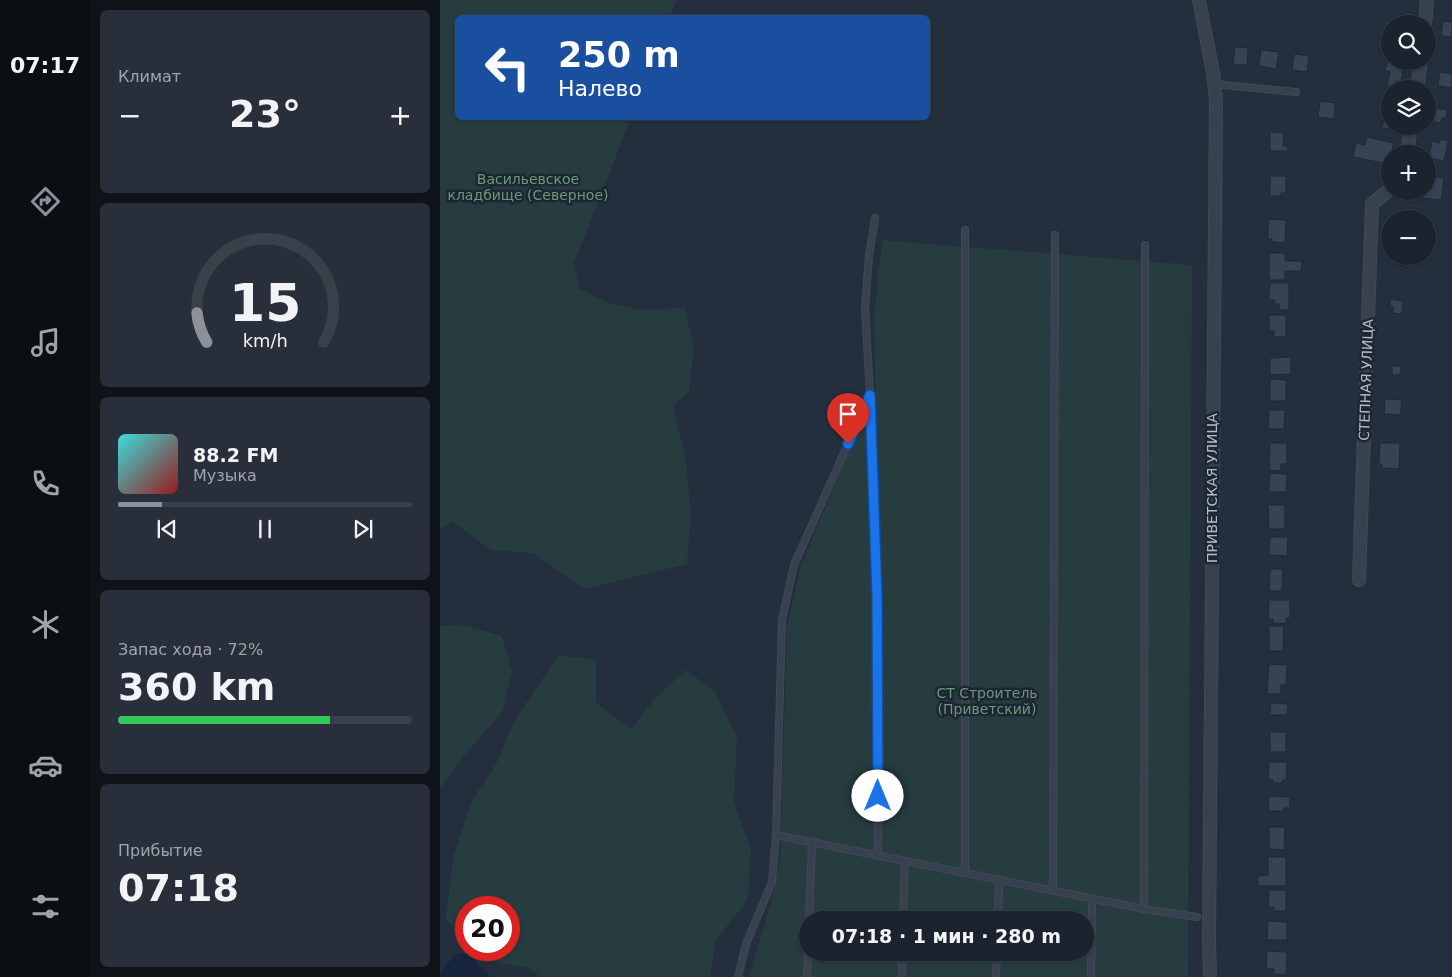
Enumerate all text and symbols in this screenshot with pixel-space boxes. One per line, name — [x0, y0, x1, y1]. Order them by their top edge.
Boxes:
map controls — [1381, 15, 1436, 265]
button: search — [1381, 15, 1436, 70]
icon: left — [475, 35, 540, 100]
text: 250 m — [558, 35, 680, 75]
text: 07:17 — [10, 53, 80, 78]
text: Климат — [118, 67, 181, 86]
text: Налево — [558, 76, 642, 101]
button: layers — [1381, 80, 1436, 135]
text: 23° — [229, 92, 301, 136]
text: − — [118, 99, 141, 132]
text: + — [389, 99, 412, 132]
button: + — [1381, 145, 1436, 200]
park label: Васильевское кладбище (Северное) — [447, 171, 609, 203]
icon: directions — [28, 184, 63, 219]
button: − — [1381, 210, 1436, 265]
text: 15 — [229, 273, 301, 333]
street label: СТЕПНАЯ УЛИЦА — [1356, 318, 1376, 441]
icon: music — [28, 325, 63, 360]
text: km/h — [242, 330, 288, 351]
pin — [827, 393, 869, 444]
icon: arrive — [834, 400, 862, 428]
street label: ПРИВЕТСКАЯ УЛИЦА — [1204, 413, 1220, 563]
text: 88.2 FM — [193, 444, 278, 466]
icon: phone — [28, 466, 63, 501]
text: Музыка — [193, 466, 257, 485]
icon: previous — [153, 515, 181, 543]
icon: pause — [251, 515, 279, 543]
icon: next — [349, 515, 377, 543]
icon: climate — [28, 607, 63, 642]
text: Запас хода · 72% — [118, 640, 263, 659]
text: 360 km — [118, 665, 275, 709]
park label: СТ Строитель (Приветский) — [936, 685, 1038, 717]
icon: car — [28, 748, 63, 783]
position arrow — [851, 769, 903, 821]
text: Прибытие — [118, 841, 203, 860]
text: 07:18 — [118, 866, 239, 910]
icon: filters — [28, 889, 63, 924]
speed limit sign: 20 — [455, 896, 520, 961]
text: 07:18 · 1 мин · 280 m — [832, 925, 1061, 947]

